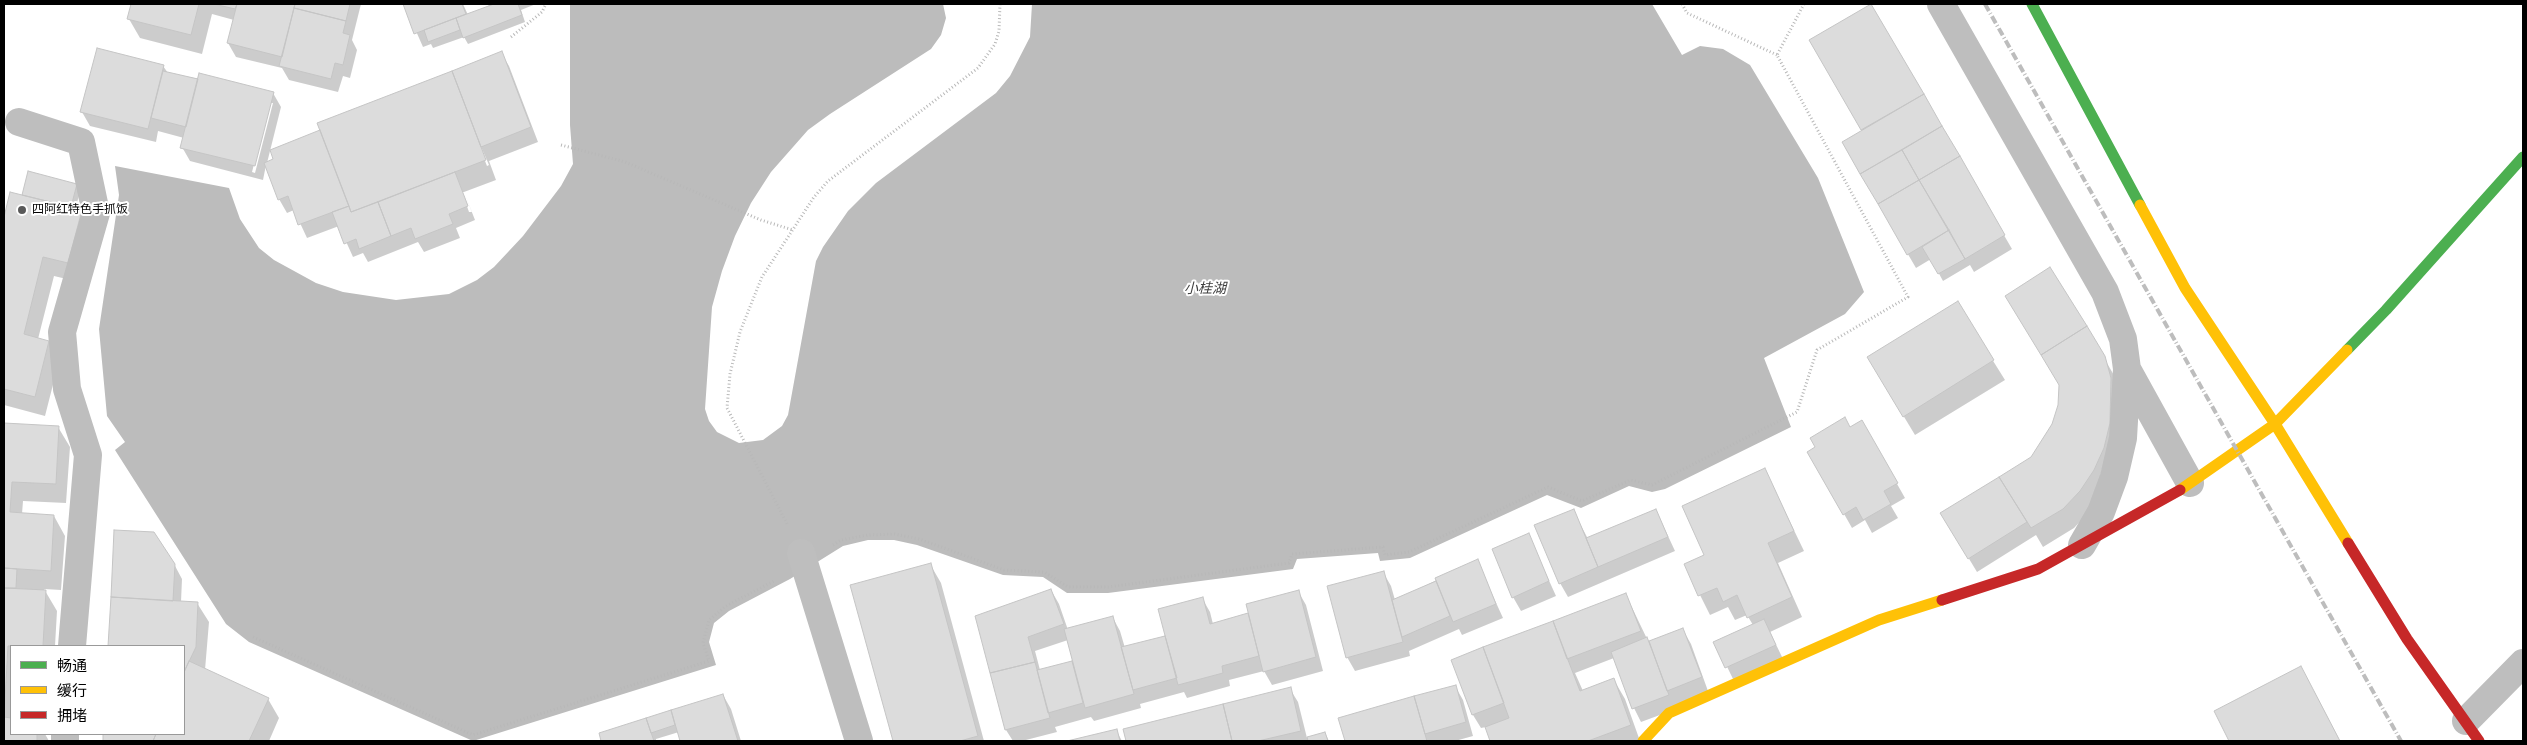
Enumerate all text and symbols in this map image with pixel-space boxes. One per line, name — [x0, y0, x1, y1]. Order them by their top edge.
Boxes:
place label: 四阿红特色手抓饭 — [32, 203, 128, 217]
marker: 四阿红特色手抓饭 — [16, 204, 28, 216]
water label: 小桂湖 — [1184, 281, 1226, 297]
legend — [10, 645, 185, 735]
text: 畅通 — [57, 657, 87, 675]
text: 缓行 — [57, 682, 87, 700]
text: 拥堵 — [57, 707, 87, 725]

